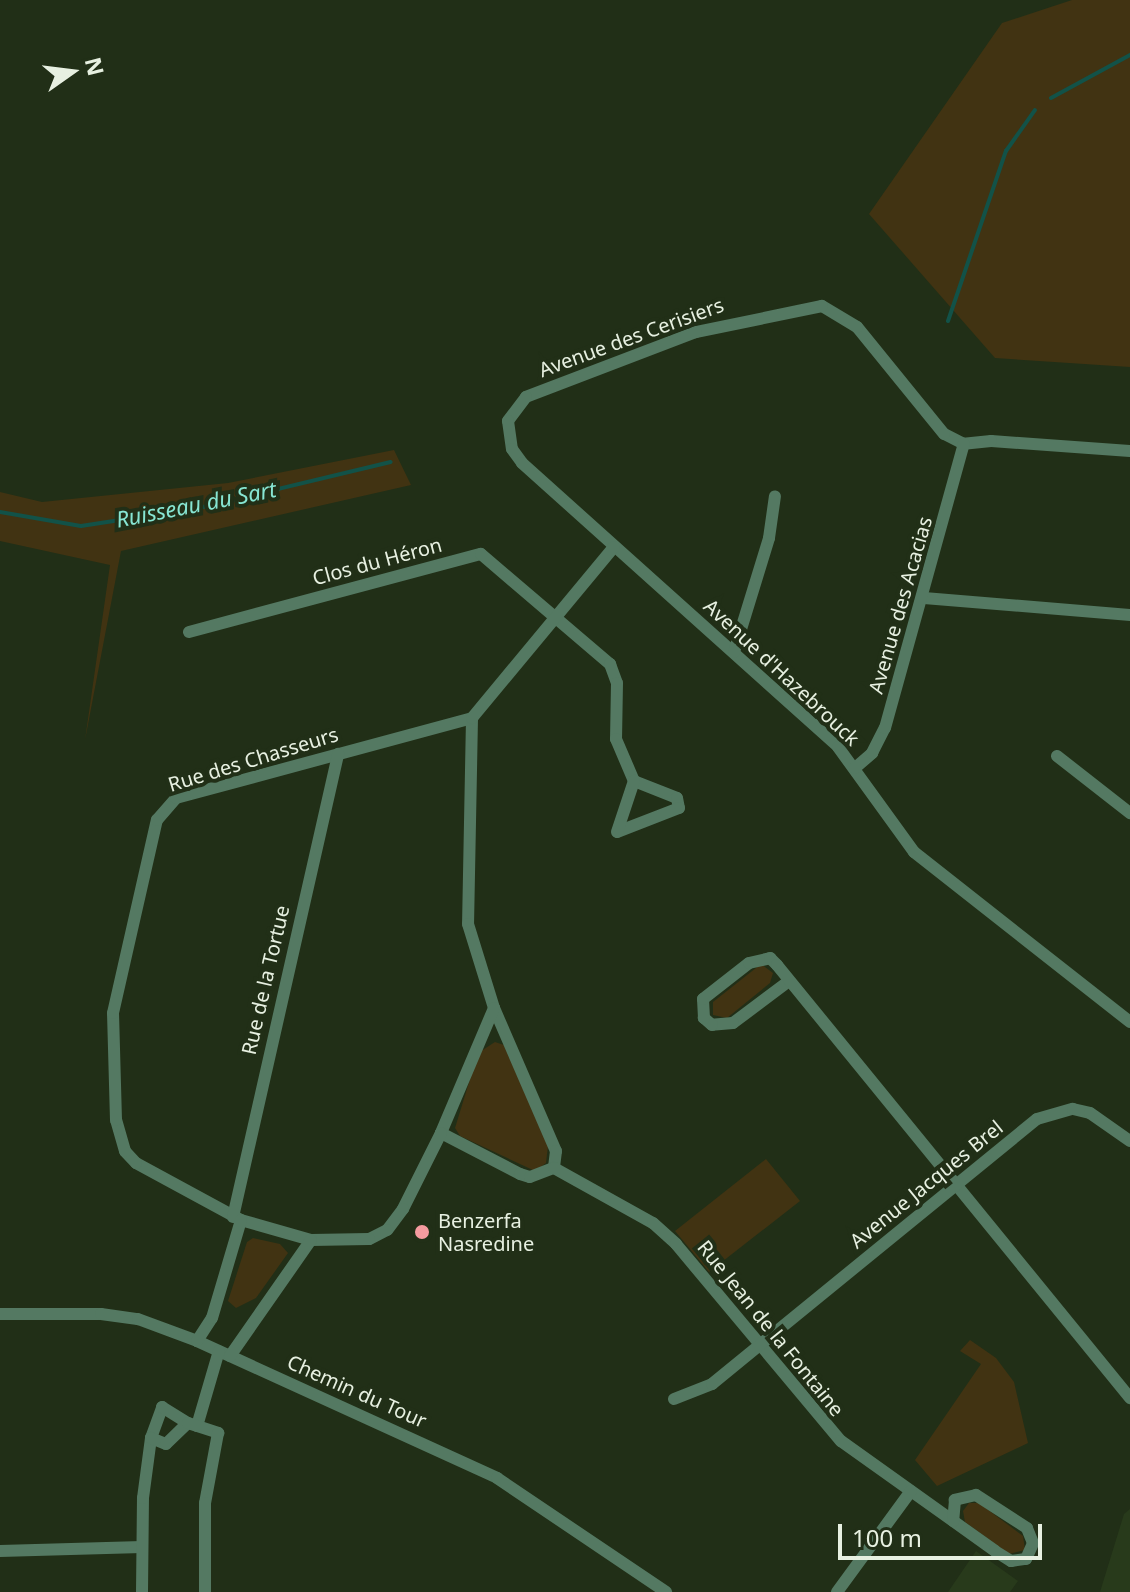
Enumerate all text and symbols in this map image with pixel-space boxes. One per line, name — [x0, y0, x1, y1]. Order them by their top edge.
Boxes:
north arrow — [32, 32, 112, 112]
text: N — [79, 54, 112, 78]
street label: Avenue des Cerisiers — [535, 292, 727, 382]
water label: Ruisseau du Sart — [114, 476, 278, 532]
street label: Avenue des Acacias — [863, 514, 937, 696]
street label: Clos du Héron — [310, 532, 444, 590]
street label: Avenue d'Hazebrouck — [699, 594, 865, 750]
street label: Rue des Chasseurs — [165, 722, 341, 796]
street label: Rue de la Tortue — [236, 903, 294, 1057]
street label: Avenue Jacques Brel — [845, 1115, 1007, 1253]
place label: Benzerfa Nasredine — [438, 1208, 534, 1255]
marker: Benzerfa Nasredine — [413, 1223, 431, 1241]
street label: Rue Jean de la Fontaine — [693, 1235, 849, 1421]
street label: Chemin du Tour — [284, 1350, 430, 1432]
scale bar — [842, 1508, 1046, 1558]
text: 100 m — [852, 1521, 922, 1554]

